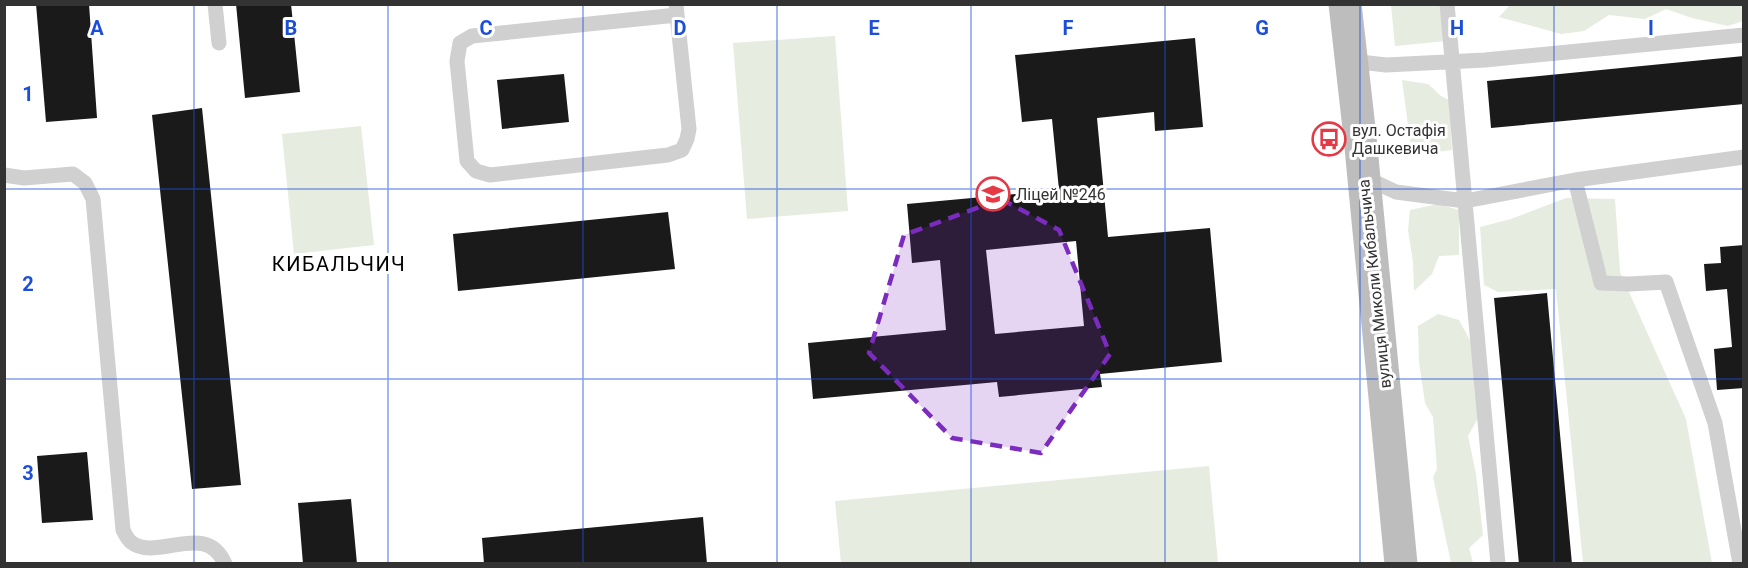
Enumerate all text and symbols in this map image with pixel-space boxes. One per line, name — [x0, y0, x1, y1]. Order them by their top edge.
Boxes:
text: A — [90, 16, 104, 40]
text: B — [285, 16, 297, 40]
text: C — [479, 16, 493, 40]
text: D — [674, 16, 687, 40]
text: E — [868, 16, 880, 40]
text: F — [1063, 16, 1074, 40]
text: G — [1255, 16, 1269, 40]
text: H — [1450, 16, 1464, 40]
text: I — [1648, 16, 1654, 40]
text: 1 — [22, 82, 34, 106]
bus stop icon: вул. Остафія Дашкевича — [1311, 121, 1347, 157]
place label: вул. Остафія Дашкевича — [1352, 121, 1446, 158]
school or university icon: Ліцей №246 — [975, 176, 1011, 212]
street label: вулиця Миколи Кибальчича — [1354, 178, 1395, 389]
place label: Ліцей №246 — [1016, 185, 1106, 204]
district label: КИБАЛЬЧИЧ — [272, 252, 406, 276]
text: 2 — [22, 272, 34, 296]
text: 3 — [22, 461, 34, 485]

